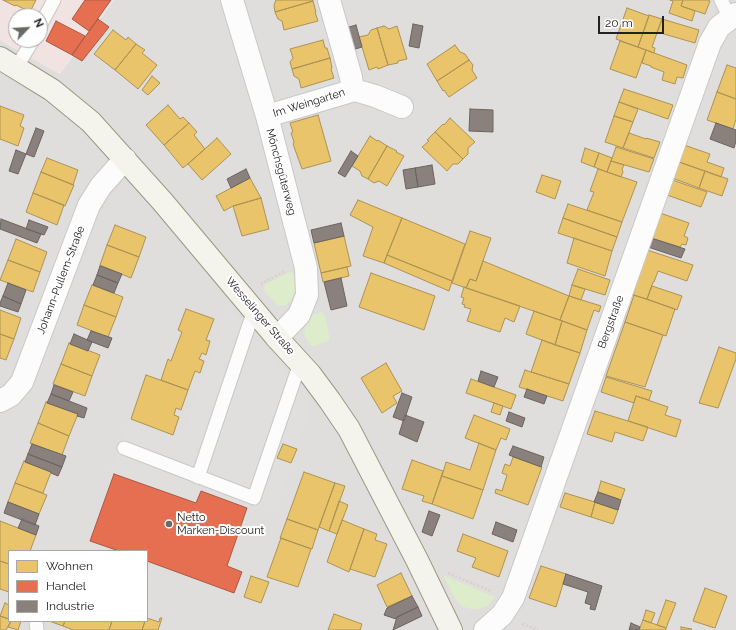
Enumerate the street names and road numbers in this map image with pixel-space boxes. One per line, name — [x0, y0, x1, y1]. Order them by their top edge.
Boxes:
street label: Im Weingarten — [271, 86, 347, 120]
street label: Mönchsgüterweg — [263, 127, 299, 217]
street label: Johann-Pullem-Straße — [34, 224, 88, 336]
street label: Wesselinger Straße — [223, 274, 297, 358]
street label: Bergstraße — [595, 294, 627, 350]

